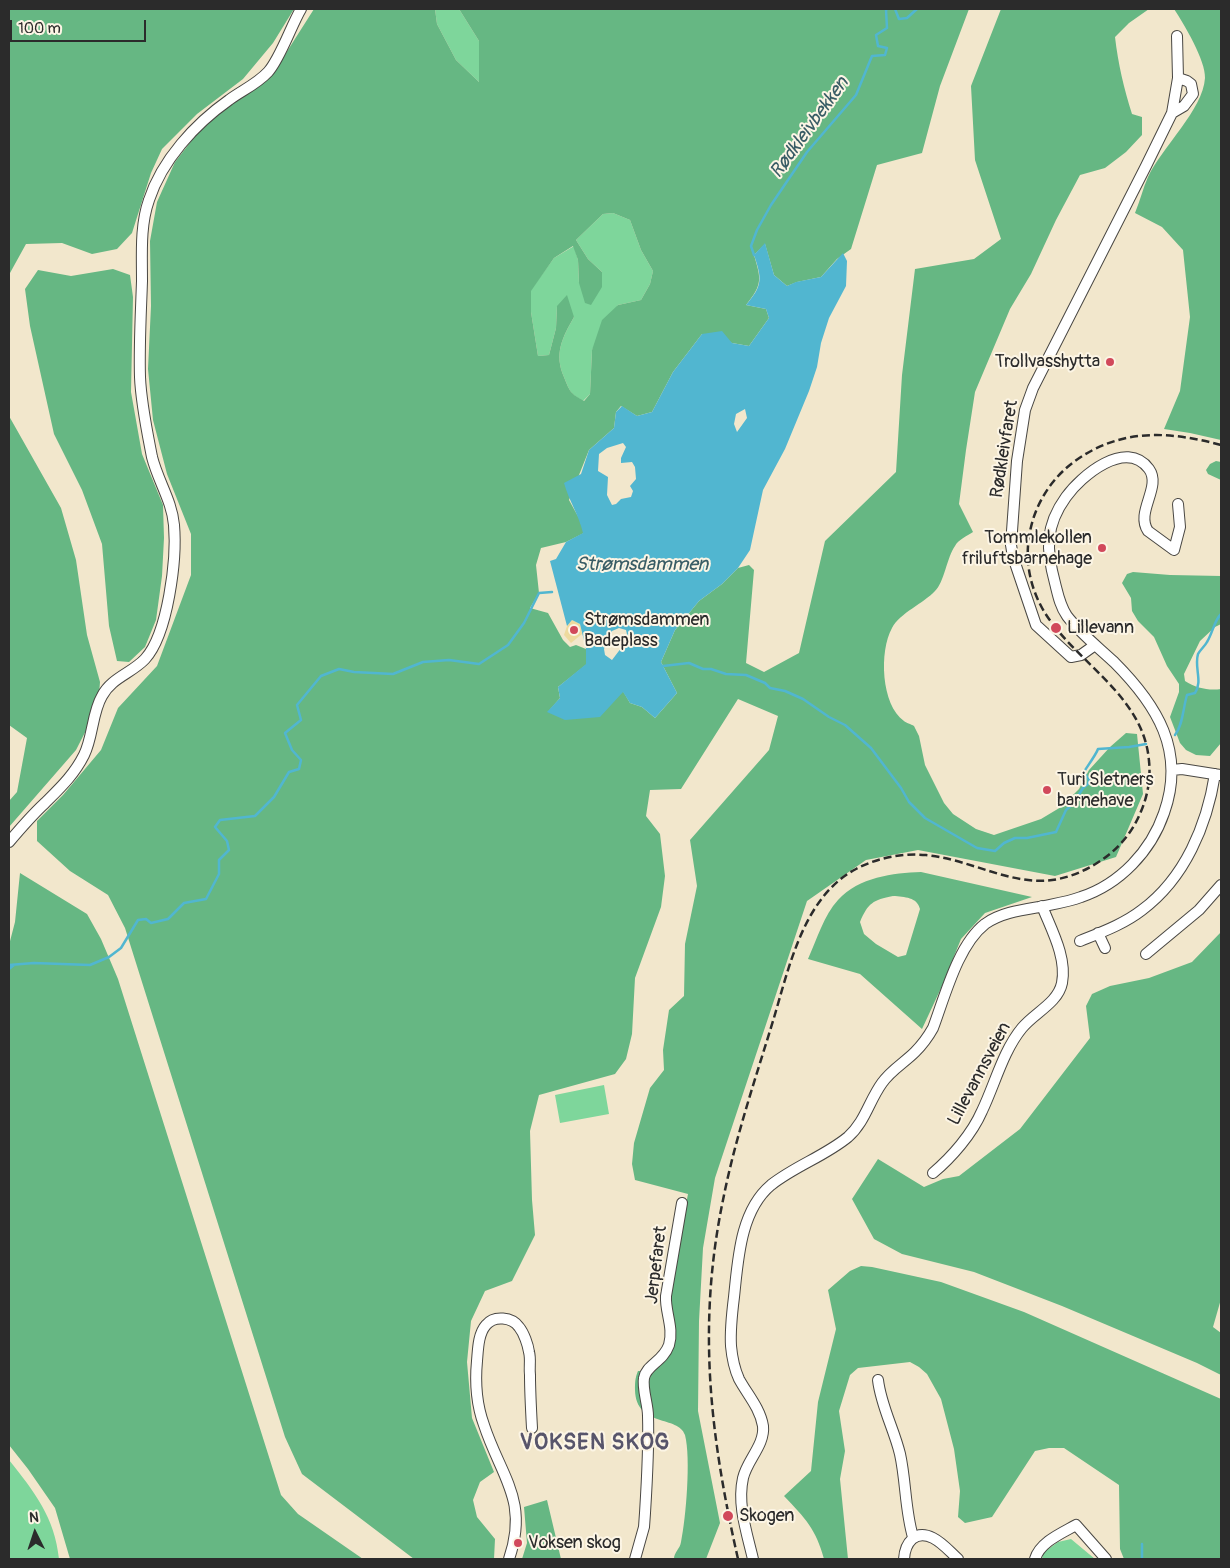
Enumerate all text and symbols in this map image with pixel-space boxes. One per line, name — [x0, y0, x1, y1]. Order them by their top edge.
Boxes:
scale bar — [12, 10, 149, 42]
text: 100 m — [18, 19, 61, 38]
water label: Rødkleivbekken — [766, 73, 854, 183]
place label: Trollvasshytta — [995, 351, 1100, 373]
marker: Trollvasshytta — [1104, 356, 1116, 368]
street label: Rødkleivfaret — [987, 399, 1023, 499]
place label: Tommlekollen friluftsbarnehage — [962, 527, 1092, 570]
marker: Tommlekollen friluftsbarnehage — [1096, 542, 1108, 554]
water label: Strømsdammen — [576, 554, 708, 576]
place label: Strømsdammen Badeplass — [584, 609, 709, 652]
place label: Lillevann — [1067, 617, 1134, 639]
marker: Lillevann — [1049, 621, 1063, 635]
marker: Strømsdammen Badeplass — [568, 624, 580, 636]
place label: Turi Sletners barnehave — [1057, 769, 1153, 812]
marker: Turi Sletners barnehave — [1041, 784, 1053, 796]
street label: Lillevannsveien — [944, 1019, 1016, 1129]
street label: Jerpefaret — [642, 1225, 672, 1305]
district label: VOKSEN SKOG — [518, 1430, 672, 1456]
place label: Skogen — [739, 1505, 794, 1527]
north arrow — [10, 1508, 60, 1558]
text: N — [29, 1509, 39, 1526]
marker: Skogen — [721, 1509, 735, 1523]
place label: Voksen skog — [528, 1532, 621, 1554]
marker: Voksen skog — [512, 1537, 524, 1549]

